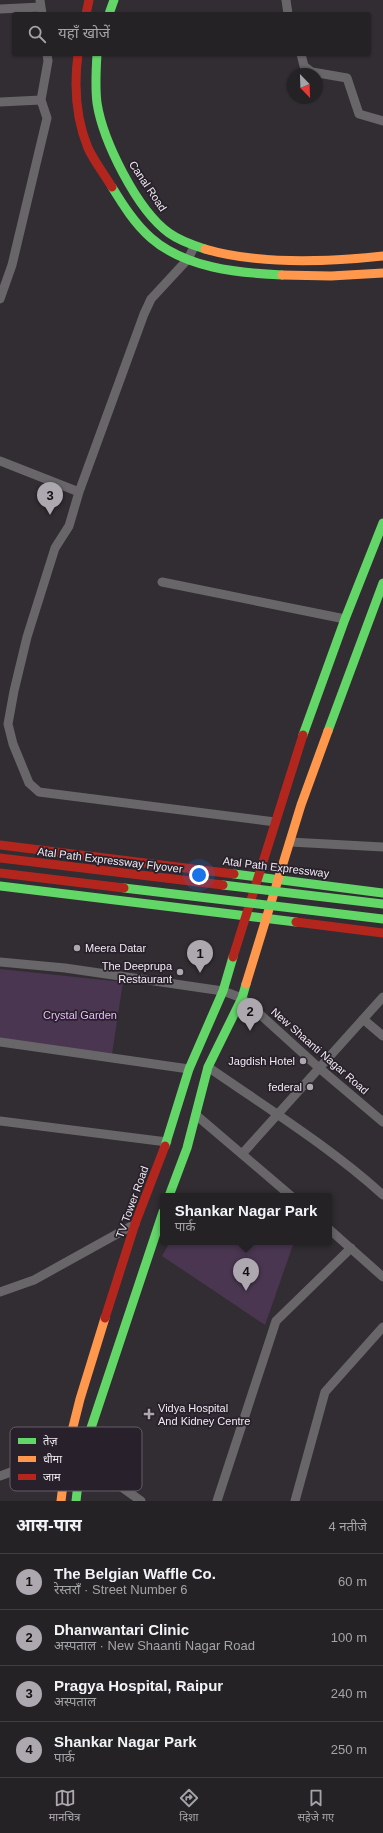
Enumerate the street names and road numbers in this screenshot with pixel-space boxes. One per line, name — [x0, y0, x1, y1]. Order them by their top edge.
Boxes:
street label: Canal Road — [127, 159, 169, 213]
street label: Atal Path Expressway Flyover — [37, 845, 184, 875]
street label: Atal Path Expressway — [222, 855, 330, 880]
street label: New Shaanti Nagar Road — [269, 1006, 371, 1096]
street label: TV Tower Road — [113, 1164, 151, 1240]

